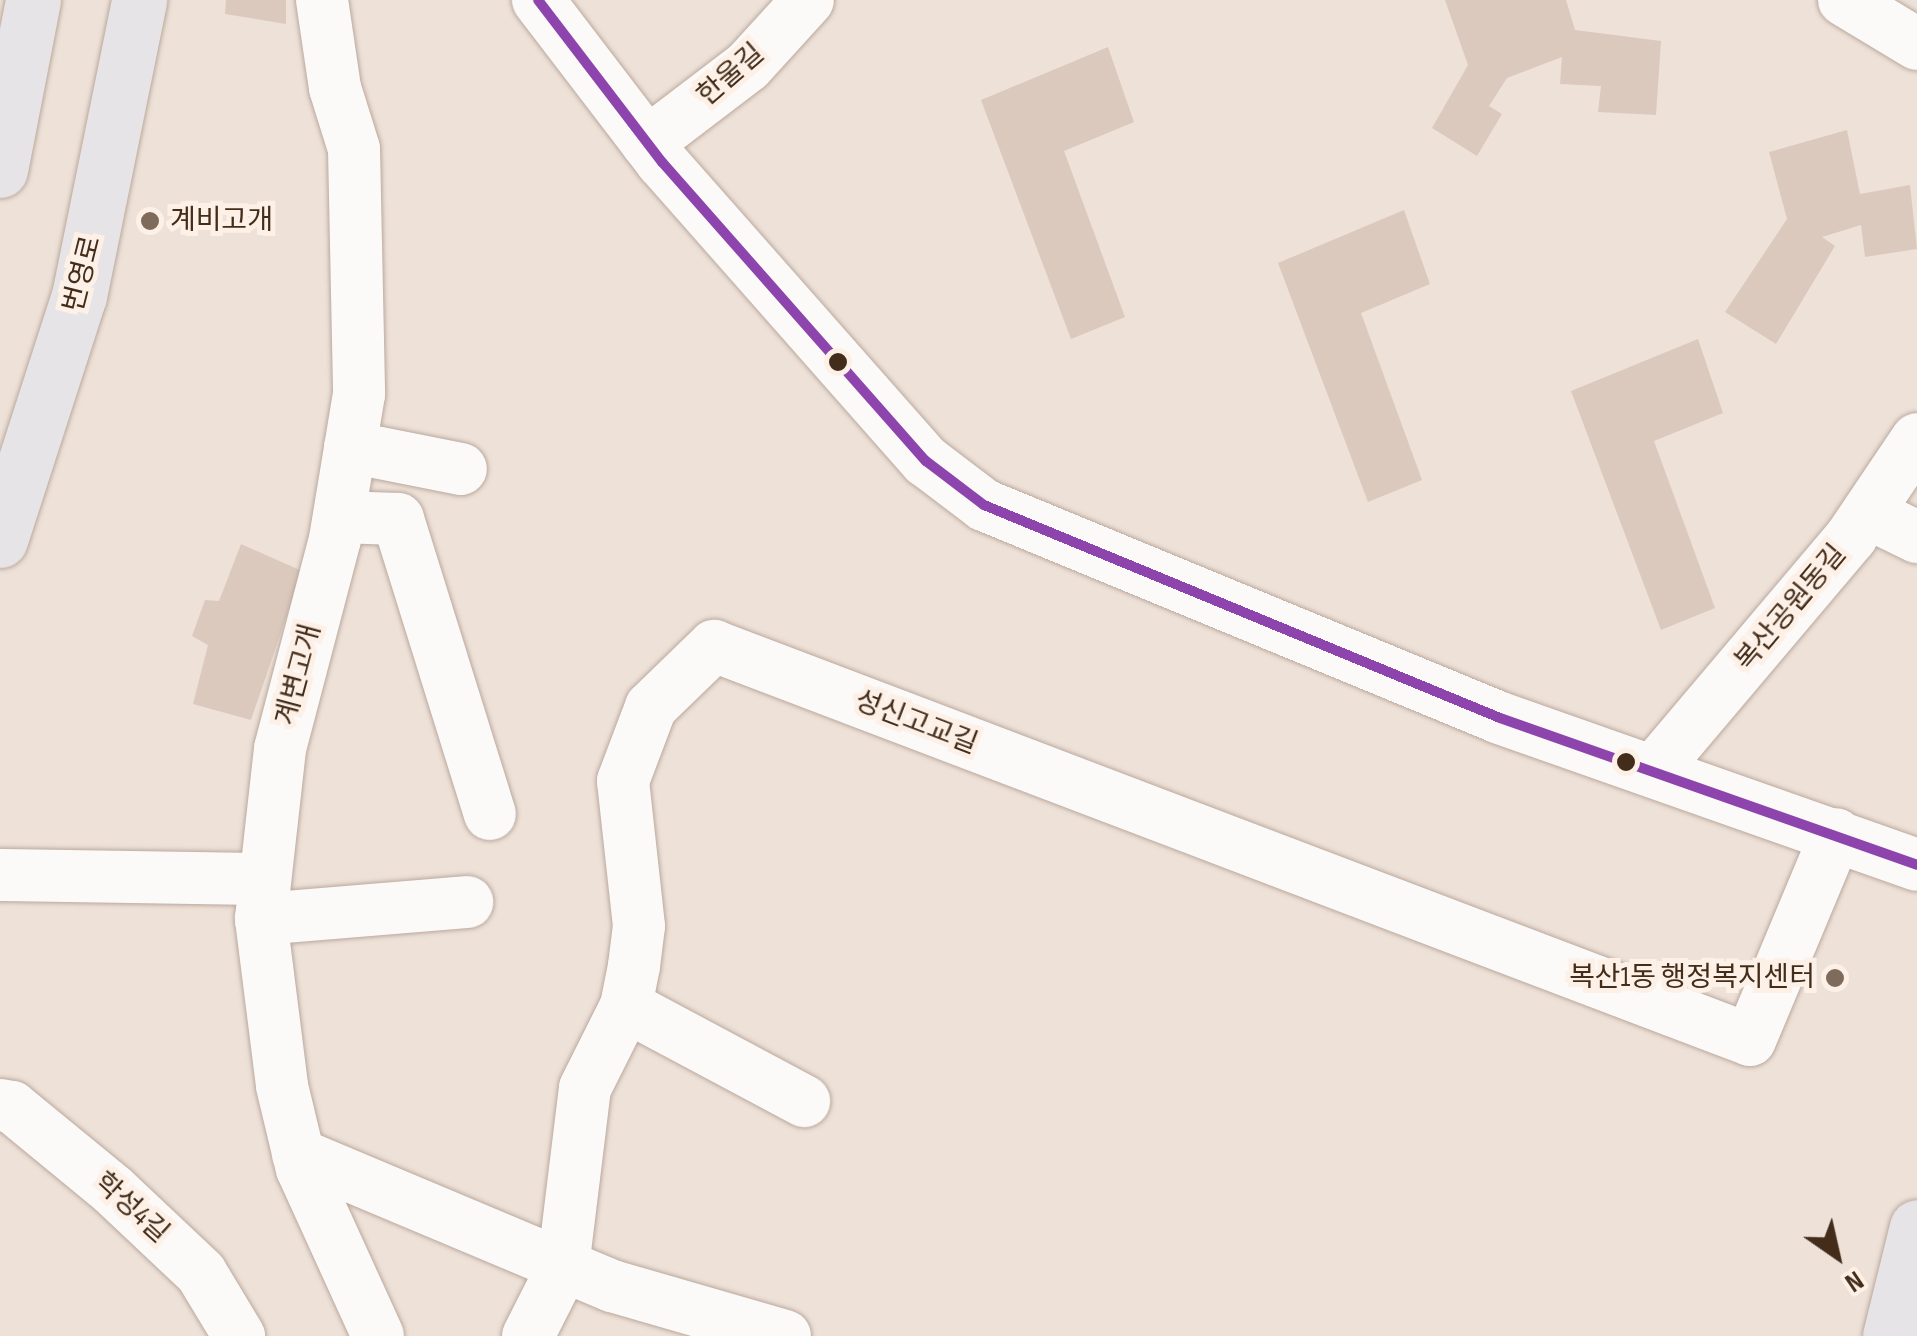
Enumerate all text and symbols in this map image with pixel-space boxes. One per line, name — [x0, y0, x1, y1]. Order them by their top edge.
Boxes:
street label: 한울길 — [691, 37, 771, 113]
place label: 계비고개 — [170, 204, 273, 238]
marker: 계비고개 — [139, 210, 161, 232]
street label: 번영로 — [57, 232, 109, 316]
unlabelled marker — [828, 352, 848, 372]
street label: 복산공원동길 — [1728, 538, 1854, 678]
street label: 계변고개 — [269, 621, 329, 729]
street label: 성신고교길 — [850, 684, 982, 762]
unlabelled marker — [1616, 752, 1636, 772]
place label: 복산1동 행정복지센터 — [1569, 961, 1815, 995]
marker: 복산1동 행정복지센터 — [1824, 967, 1846, 989]
street label: 학성4길 — [87, 1166, 175, 1250]
north arrow — [1787, 1206, 1887, 1306]
text: N — [1839, 1263, 1869, 1299]

